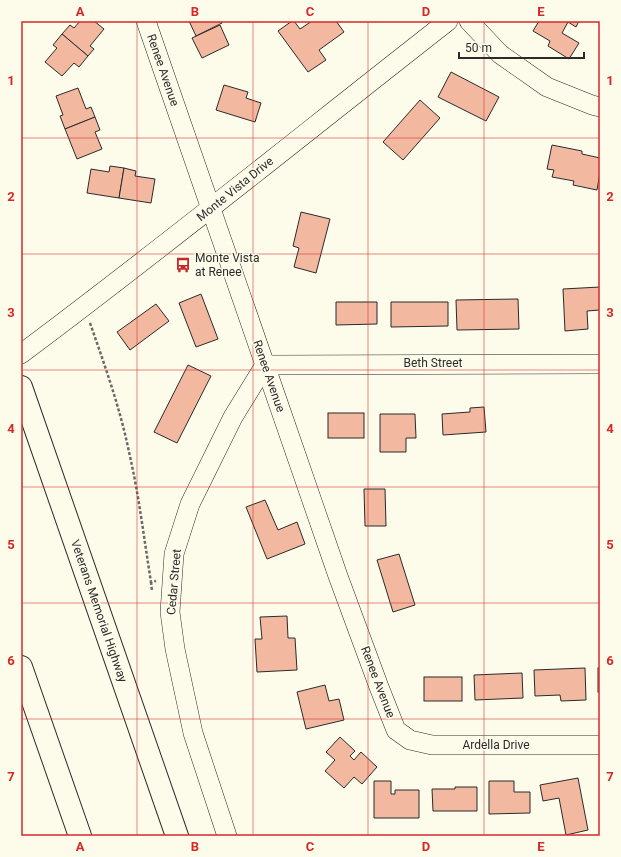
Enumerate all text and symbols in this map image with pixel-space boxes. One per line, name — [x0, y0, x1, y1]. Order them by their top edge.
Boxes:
text: A — [76, 4, 85, 19]
text: B — [191, 4, 199, 19]
text: C — [306, 4, 315, 19]
text: D — [422, 4, 430, 19]
text: E — [537, 4, 545, 19]
street label: Renee Avenue — [144, 32, 182, 108]
scale bar — [459, 34, 584, 60]
text: 50 m — [465, 41, 492, 55]
text: 1 — [7, 73, 15, 88]
text: 1 — [606, 73, 614, 88]
street label: Monte Vista Drive — [194, 154, 276, 224]
text: 2 — [7, 189, 15, 204]
text: 2 — [606, 189, 614, 204]
place label: Monte Vista at Renee — [195, 251, 259, 279]
bus stop icon: Monte Vista at Renee — [174, 256, 192, 274]
text: 3 — [7, 305, 15, 320]
text: 3 — [606, 305, 614, 320]
street label: Renee Avenue — [250, 338, 288, 414]
street label: Beth Street — [403, 356, 463, 370]
text: 4 — [7, 421, 15, 436]
text: 4 — [606, 421, 614, 436]
text: 5 — [7, 537, 15, 552]
text: 5 — [606, 537, 614, 552]
street label: Veterans Memorial Highway — [68, 538, 130, 684]
street label: Cedar Street — [164, 548, 184, 616]
street label: Renee Avenue — [358, 644, 398, 720]
text: 6 — [7, 653, 15, 668]
text: 6 — [606, 653, 614, 668]
street label: Ardella Drive — [462, 738, 530, 752]
text: 7 — [7, 769, 15, 784]
text: 7 — [606, 769, 614, 784]
text: A — [76, 839, 85, 854]
text: B — [191, 839, 199, 854]
text: C — [306, 839, 315, 854]
text: D — [422, 839, 430, 854]
text: E — [537, 839, 545, 854]

